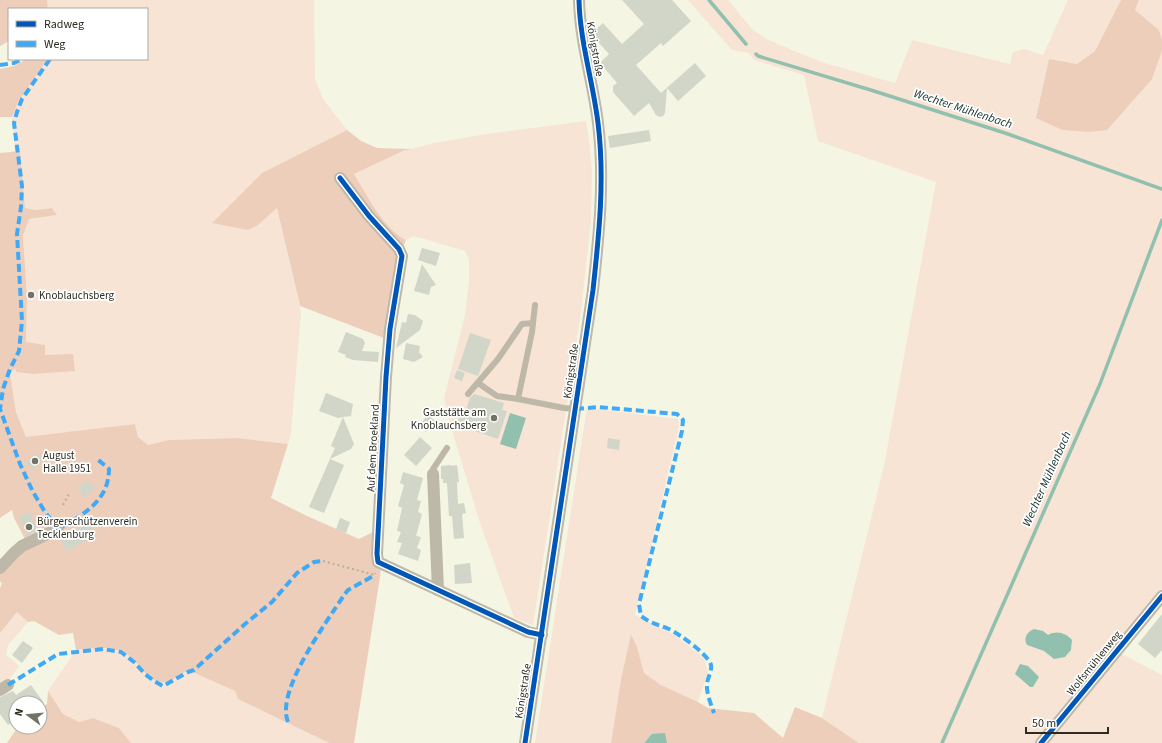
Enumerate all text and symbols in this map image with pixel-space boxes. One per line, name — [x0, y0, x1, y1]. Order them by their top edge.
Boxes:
legend — [8, 8, 148, 60]
text: Radweg — [44, 16, 84, 33]
street label: Königstraße — [583, 20, 607, 78]
text: Weg — [44, 36, 65, 53]
water label: Wechter Mühlenbach — [912, 85, 1014, 133]
place label: Knoblauchsberg — [39, 288, 115, 303]
marker: Knoblauchsberg — [26, 290, 36, 300]
street label: Königstraße — [560, 342, 582, 400]
street label: Auf dem Broekland — [363, 404, 383, 492]
place label: Gaststätte am Knoblauchsberg — [411, 405, 486, 433]
marker: Gaststätte am Knoblauchsberg — [489, 413, 499, 423]
water label: Wechter Mühlenbach — [1018, 429, 1076, 529]
place label: August Halle 1951 — [43, 448, 91, 476]
marker: August Halle 1951 — [30, 456, 40, 466]
place label: Bürgerschützenverein Tecklenburg — [37, 514, 138, 542]
marker: Bürgerschützenverein Tecklenburg — [24, 522, 34, 532]
street label: Wolfsmühlenweg — [1063, 627, 1125, 699]
street label: Königstraße — [511, 662, 535, 720]
north arrow — [8, 695, 48, 735]
text: N — [11, 707, 27, 718]
scale bar — [1026, 709, 1108, 735]
text: 50 m — [1032, 715, 1056, 732]

